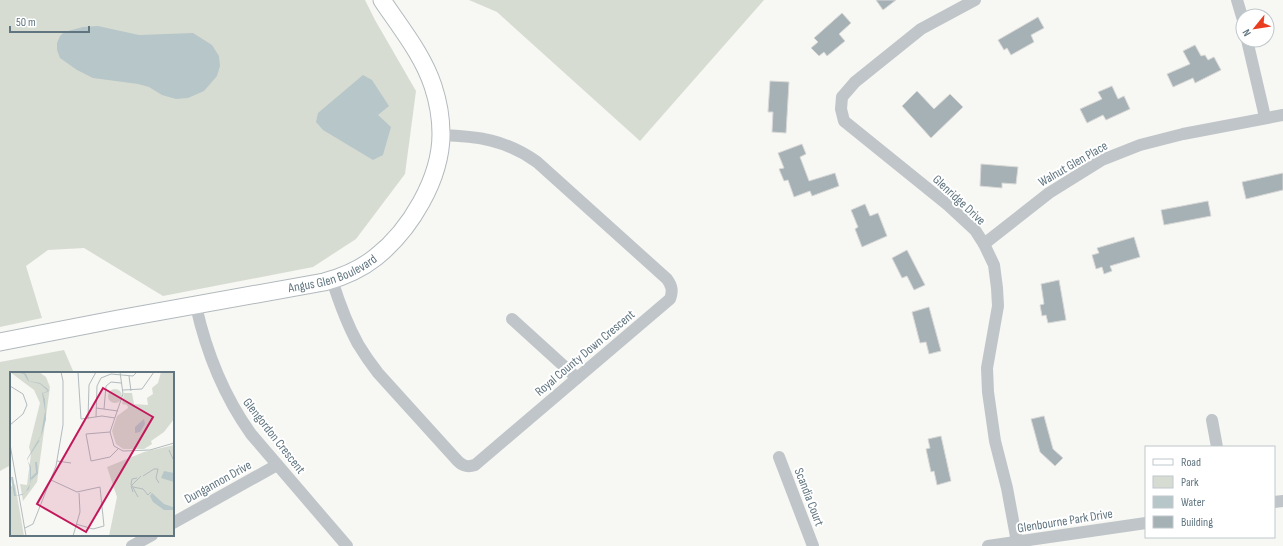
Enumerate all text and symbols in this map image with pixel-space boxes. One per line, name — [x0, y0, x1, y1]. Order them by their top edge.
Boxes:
scale bar — [10, 8, 89, 34]
north arrow — [1235, 8, 1275, 48]
text: 50 m — [16, 15, 36, 30]
text: N — [1240, 27, 1254, 39]
street label: Walnut Glen Place — [1035, 138, 1111, 190]
street label: Glenridge Drive — [929, 171, 989, 229]
street label: Angus Glen Boulevard — [286, 251, 380, 296]
street label: Royal County Down Crescent — [532, 307, 638, 399]
inset map — [10, 372, 174, 536]
street label: Glengordon Crescent — [239, 395, 309, 477]
legend — [1145, 446, 1275, 538]
text: Road — [1181, 455, 1201, 470]
street label: Dungannon Drive — [182, 457, 254, 507]
street label: Scandia Court — [791, 466, 827, 528]
text: Park — [1181, 475, 1199, 490]
text: Water — [1181, 495, 1205, 510]
street label: Glenbourne Park Drive — [1016, 506, 1114, 536]
text: Building — [1181, 515, 1213, 530]

